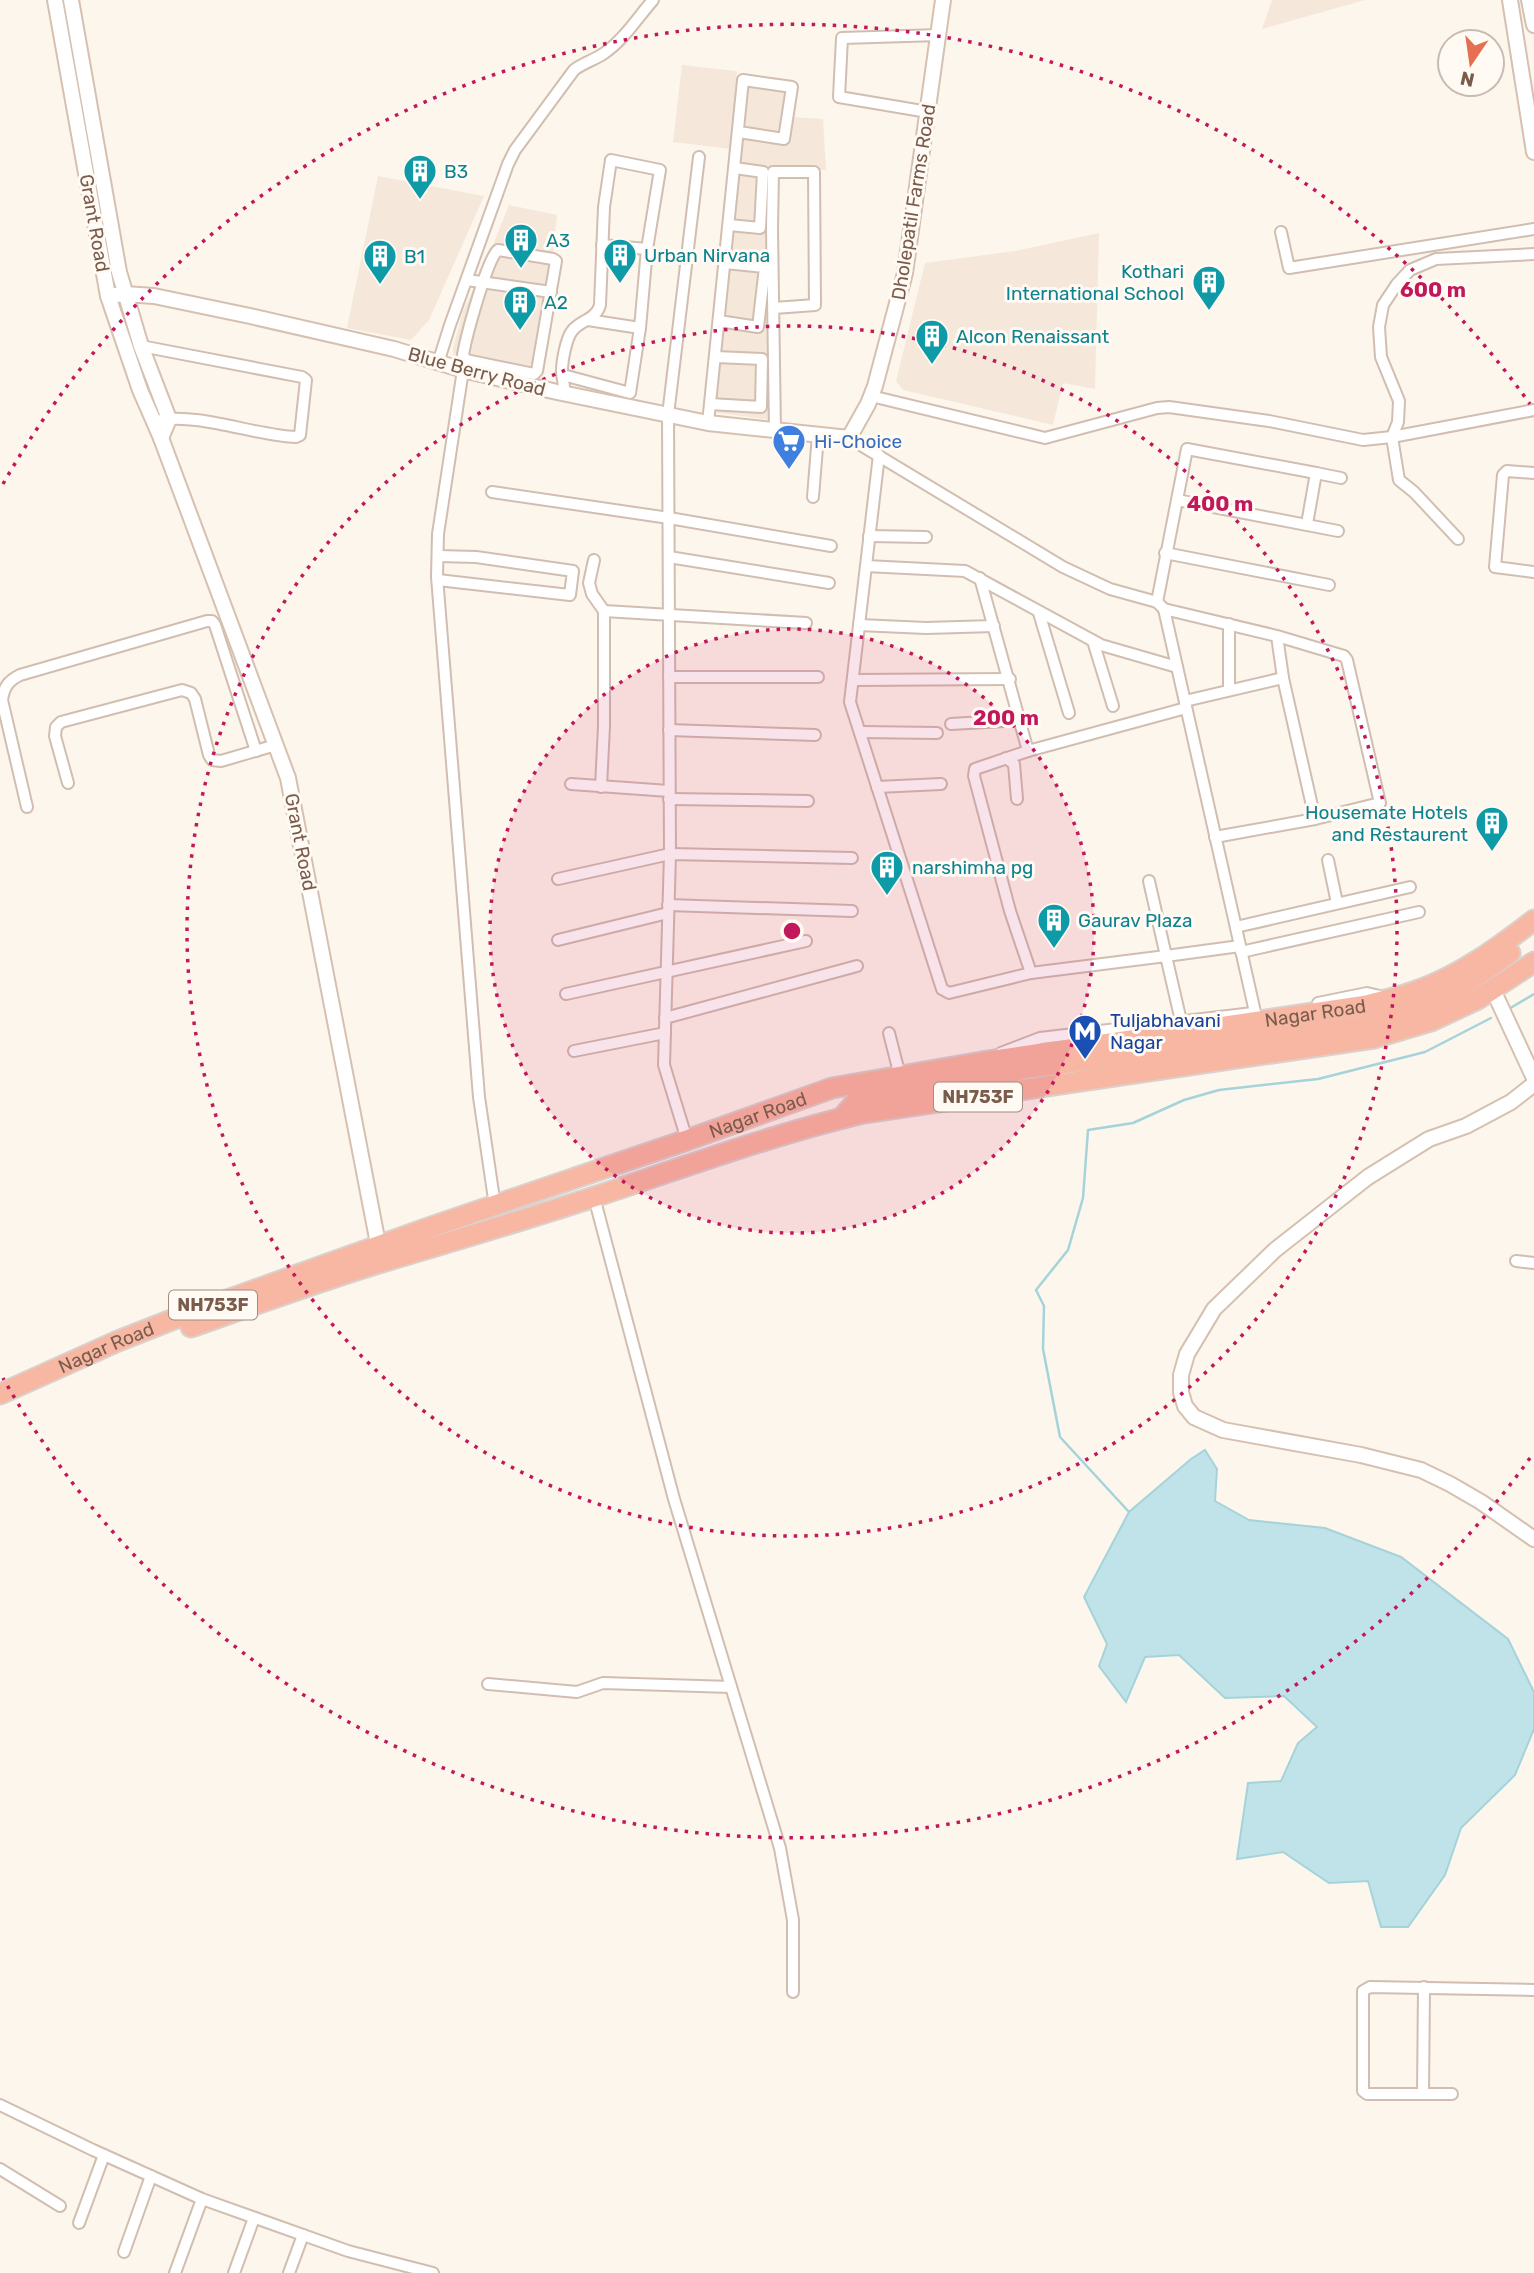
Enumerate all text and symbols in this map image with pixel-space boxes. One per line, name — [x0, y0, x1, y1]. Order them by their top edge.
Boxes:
north arrow — [1436, 28, 1506, 98]
text: N — [1458, 66, 1477, 92]
street label: Dholepatil Farms Road — [887, 102, 940, 302]
building icon: B3 — [401, 152, 439, 201]
place label: B3 — [444, 160, 468, 183]
street label: Grant Road — [75, 172, 114, 274]
building icon: A3 — [502, 221, 540, 270]
place label: A3 — [546, 229, 570, 252]
building icon: Urban Nirvana — [601, 236, 639, 285]
building icon: B1 — [361, 237, 399, 286]
place label: Urban Nirvana — [644, 244, 770, 267]
place label: B1 — [404, 245, 425, 268]
place label: Kothari International School — [1006, 260, 1184, 305]
building icon: Kothari International School — [1190, 263, 1228, 312]
text: 600 m — [1400, 277, 1466, 302]
building icon: A2 — [501, 283, 539, 332]
place label: A2 — [544, 291, 568, 314]
building icon: Alcon Renaissant — [913, 317, 951, 366]
place label: Alcon Renaissant — [956, 325, 1110, 348]
street label: Blue Berry Road — [406, 342, 548, 401]
supermarket icon: Hi-Choice — [770, 422, 808, 471]
place label: Hi-Choice — [814, 430, 902, 453]
text: 400 m — [1187, 491, 1253, 516]
text: 200 m — [973, 705, 1039, 730]
street label: Grant Road — [280, 791, 321, 893]
place label: Housemate Hotels and Restaurent — [1305, 801, 1469, 846]
building icon: Housemate Hotels and Restaurent — [1473, 804, 1511, 853]
building icon: narshimha pg — [868, 848, 906, 897]
place label: narshimha pg — [912, 856, 1033, 879]
building icon: Gaurav Plaza — [1035, 901, 1073, 950]
place label: Gaurav Plaza — [1078, 909, 1192, 932]
centre of rings — [780, 919, 804, 943]
street label: Nagar Road — [1263, 994, 1367, 1032]
place label: Tuljabhavani Nagar — [1110, 1009, 1221, 1054]
metro station icon: Tuljabhavani Nagar — [1066, 1012, 1104, 1061]
road number: NH753F — [934, 1082, 1022, 1112]
street label: Nagar Road — [706, 1087, 810, 1143]
road number: NH753F — [169, 1290, 257, 1320]
street label: Nagar Road — [55, 1317, 157, 1378]

